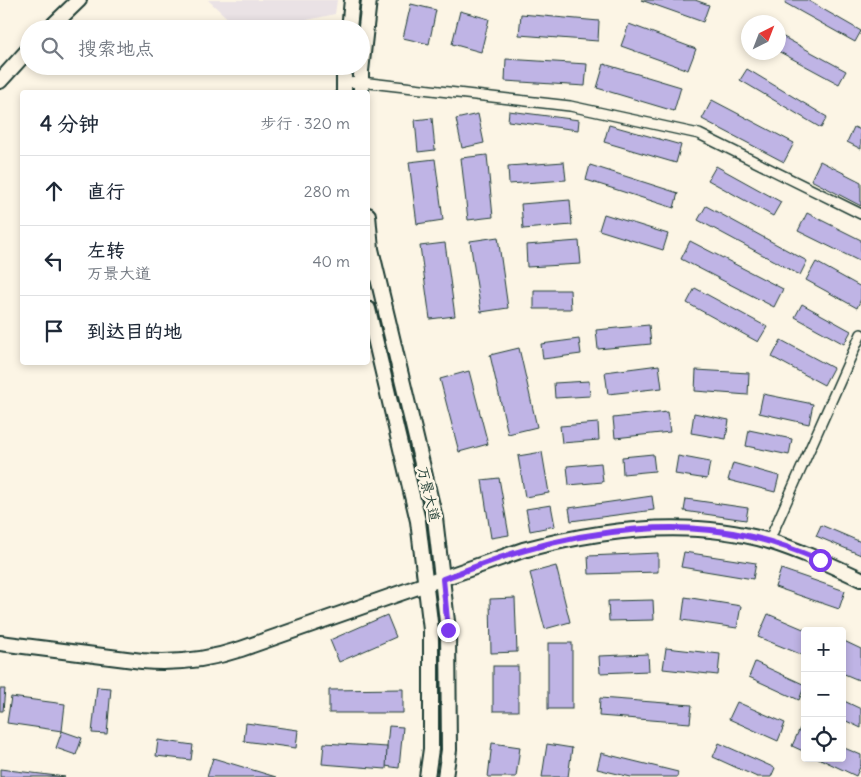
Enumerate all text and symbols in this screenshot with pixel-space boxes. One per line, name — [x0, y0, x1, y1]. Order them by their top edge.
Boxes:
north arrow — [741, 15, 786, 60]
search box — [20, 20, 370, 75]
icon: search — [38, 34, 66, 62]
text: 搜索地点 — [78, 36, 154, 60]
text: 4 分钟 — [40, 110, 99, 137]
text: 步行 · 320 m — [261, 113, 350, 133]
icon: ahead — [40, 177, 68, 205]
text: 直行 — [87, 179, 125, 203]
text: 280 m — [304, 181, 350, 201]
text: 左转 — [87, 238, 125, 262]
icon: left — [40, 247, 68, 275]
text: 40 m — [312, 251, 350, 271]
text: 万景大道 — [87, 263, 151, 283]
icon: arrive — [40, 317, 68, 345]
text: 到达目的地 — [87, 319, 182, 343]
street label: 万景大道 — [414, 465, 444, 523]
route start — [809, 549, 832, 572]
route end — [437, 619, 460, 642]
map controls — [801, 627, 846, 762]
button: + — [801, 627, 846, 672]
button: − — [801, 672, 846, 717]
button: locate — [801, 717, 846, 762]

